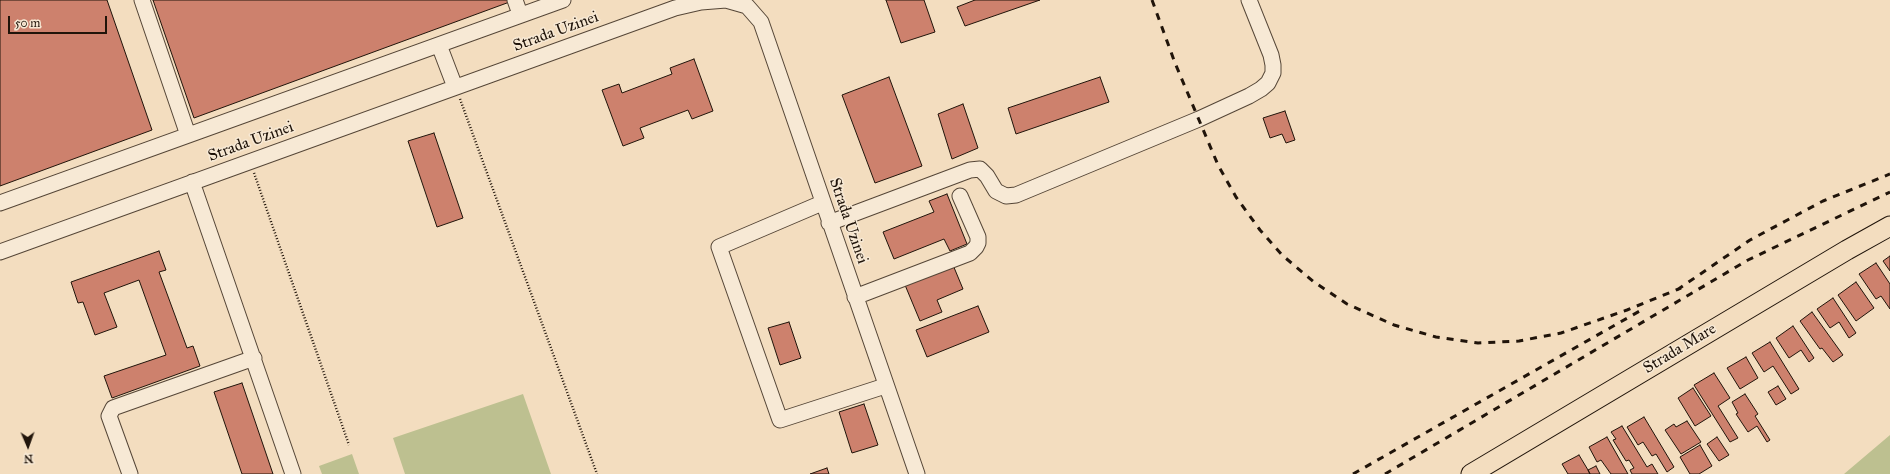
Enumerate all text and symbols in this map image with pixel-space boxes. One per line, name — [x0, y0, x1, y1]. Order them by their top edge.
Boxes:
scale bar — [10, 8, 109, 34]
street label: Strada Uzinei — [511, 8, 601, 56]
text: 50 m — [15, 16, 40, 30]
street label: Strada Uzinei — [206, 118, 296, 166]
street label: Strada Uzinei — [824, 175, 872, 267]
street label: Strada Mare — [1640, 320, 1720, 378]
north arrow — [8, 426, 48, 466]
text: N — [24, 452, 33, 465]

